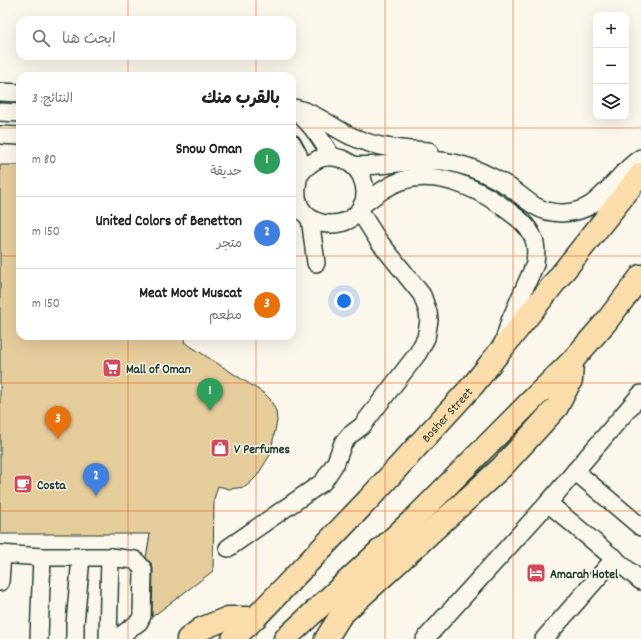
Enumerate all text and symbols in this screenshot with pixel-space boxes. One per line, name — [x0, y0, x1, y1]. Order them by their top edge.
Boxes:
map controls — [593, 12, 629, 120]
button: + — [593, 12, 629, 48]
search box — [16, 16, 296, 60]
icon: search — [30, 27, 52, 49]
text: ابحث هنا — [62, 29, 116, 51]
button: − — [593, 48, 629, 84]
button: layers — [593, 84, 629, 120]
text: بالقرب منك — [202, 88, 280, 112]
text: النتائج: 3 — [32, 90, 73, 109]
text: Snow Oman — [176, 139, 242, 161]
text: 80 m — [32, 151, 56, 170]
text: 1 — [266, 151, 268, 170]
text: حديقة — [210, 163, 242, 182]
text: United Colors of Benetton — [96, 211, 242, 233]
text: 150 m — [32, 223, 60, 242]
text: 2 — [264, 223, 270, 242]
text: متجر — [217, 235, 242, 254]
text: Meat Moot Muscat — [139, 283, 242, 305]
your location — [334, 291, 354, 311]
text: 150 m — [32, 295, 60, 314]
text: 3 — [264, 295, 270, 314]
text: مطعم — [209, 307, 242, 326]
supermarket icon: Mall of Oman — [101, 357, 123, 379]
place label: Mall of Oman — [126, 361, 191, 380]
pin: 1 — [197, 378, 223, 411]
street label: Bosher Street — [418, 384, 479, 448]
pin: 3 — [45, 406, 71, 439]
shop icon: V Perfumes — [209, 437, 231, 459]
place label: V Perfumes — [234, 441, 291, 460]
pin: 2 — [83, 463, 109, 496]
cafe icon: Costa — [12, 473, 34, 495]
place label: Costa — [37, 477, 66, 496]
hotel icon: Amarah Hotel — [525, 562, 547, 584]
place label: Amarah Hotel — [550, 566, 619, 585]

